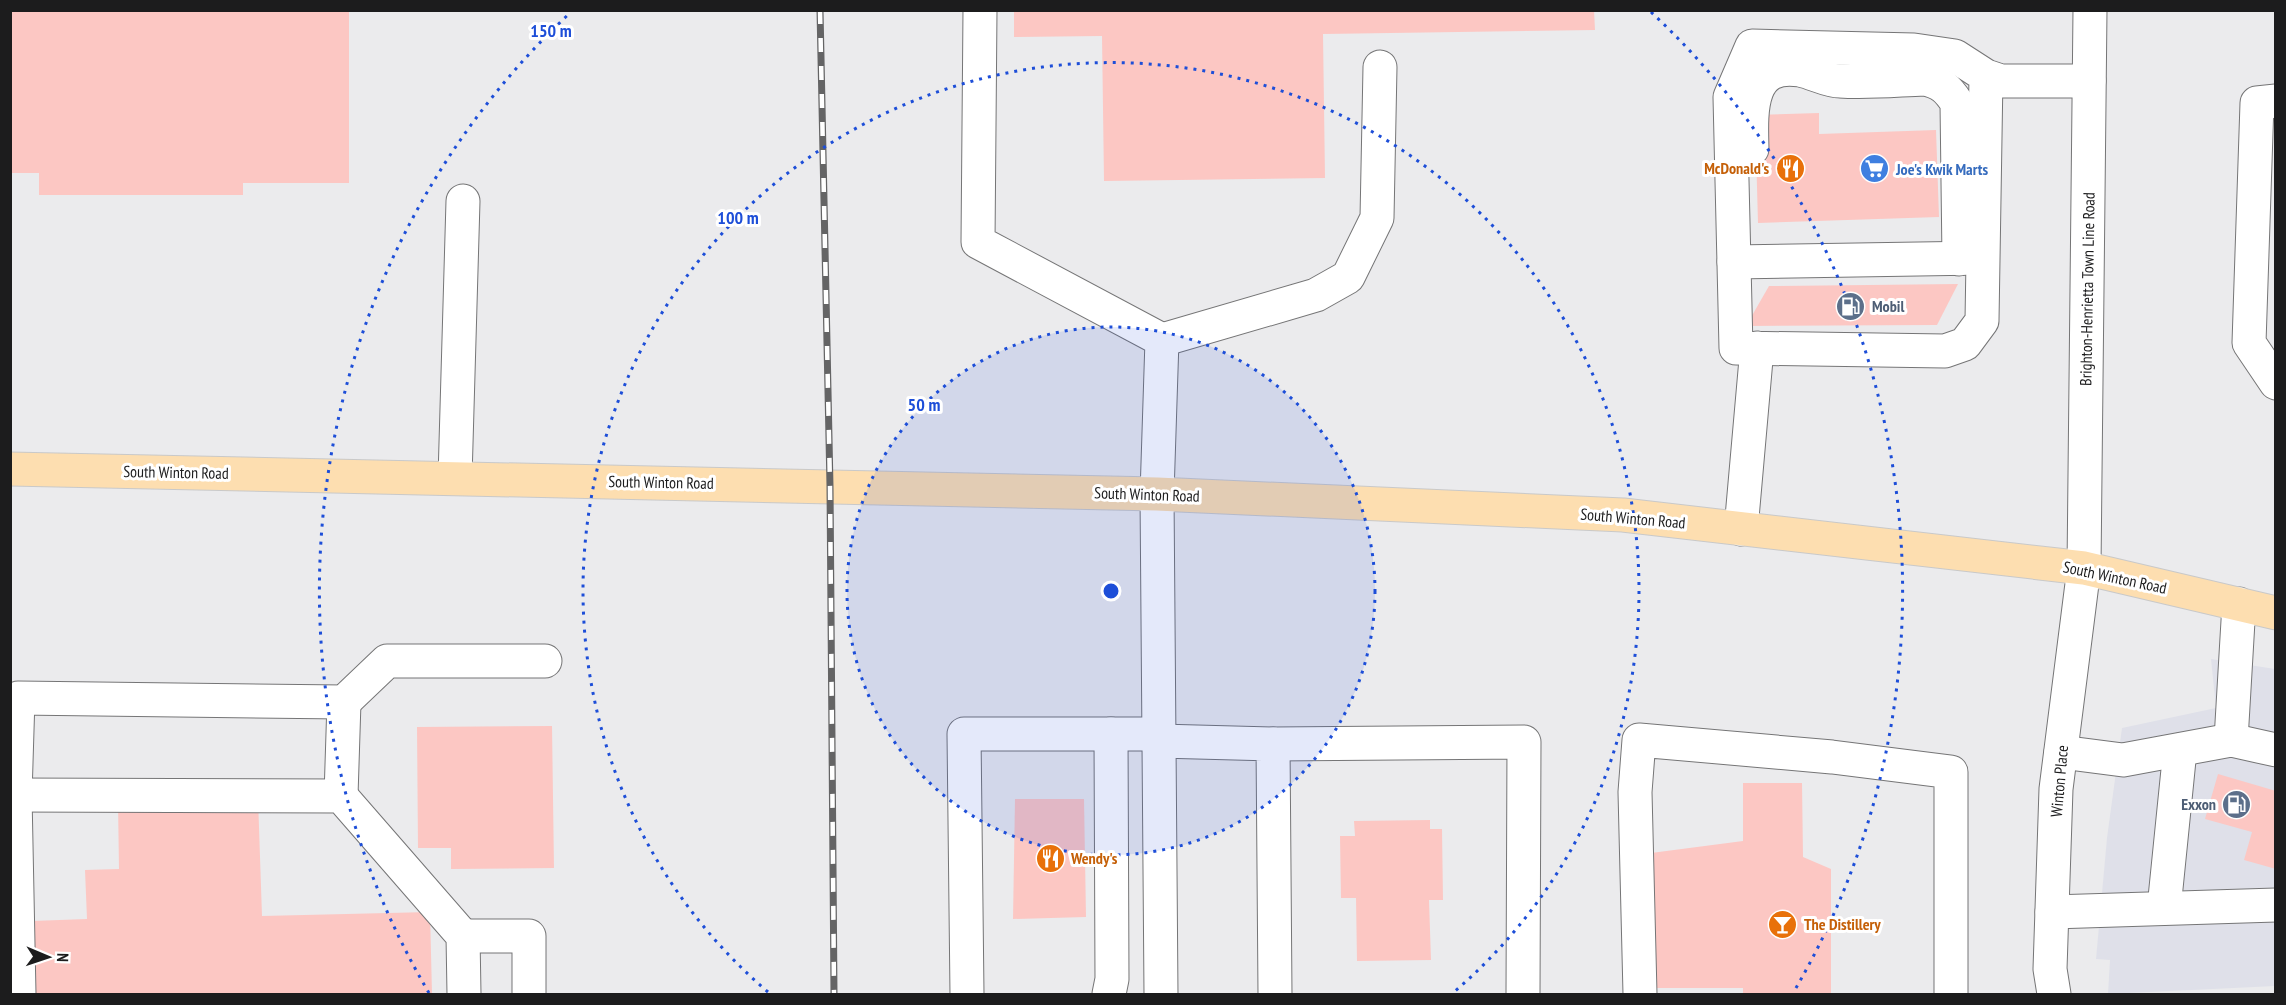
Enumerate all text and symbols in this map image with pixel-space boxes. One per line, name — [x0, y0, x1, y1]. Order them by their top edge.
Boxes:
text: 150 m — [530, 19, 572, 42]
restaurant icon: McDonald's — [1774, 152, 1806, 184]
supermarket icon: Joe's Kwik Marts — [1859, 153, 1891, 185]
place label: McDonald's — [1704, 158, 1769, 178]
place label: Joe's Kwik Marts — [1895, 159, 1988, 179]
street label: Brighton-Henrietta Town Line Road — [2075, 192, 2099, 386]
text: 100 m — [717, 206, 759, 229]
fuel station icon: Mobil — [1835, 290, 1867, 322]
place label: Mobil — [1872, 296, 1904, 316]
text: 50 m — [908, 393, 940, 416]
street label: South Winton Road — [123, 461, 229, 483]
street label: South Winton Road — [608, 471, 714, 493]
street label: South Winton Road — [1094, 482, 1200, 506]
street label: South Winton Road — [1580, 503, 1686, 533]
street label: South Winton Road — [2061, 556, 2169, 598]
centre of rings — [1101, 581, 1121, 601]
street label: Winton Place — [2046, 744, 2072, 818]
fuel station icon: Exxon — [2221, 788, 2253, 820]
place label: Exxon — [2181, 794, 2216, 814]
restaurant icon: Wendy's — [1034, 842, 1066, 874]
place label: Wendy's — [1070, 848, 1118, 868]
bar icon: The Distillery — [1767, 908, 1799, 940]
place label: The Distillery — [1804, 914, 1881, 934]
north arrow — [18, 927, 78, 987]
text: N — [53, 953, 73, 962]

